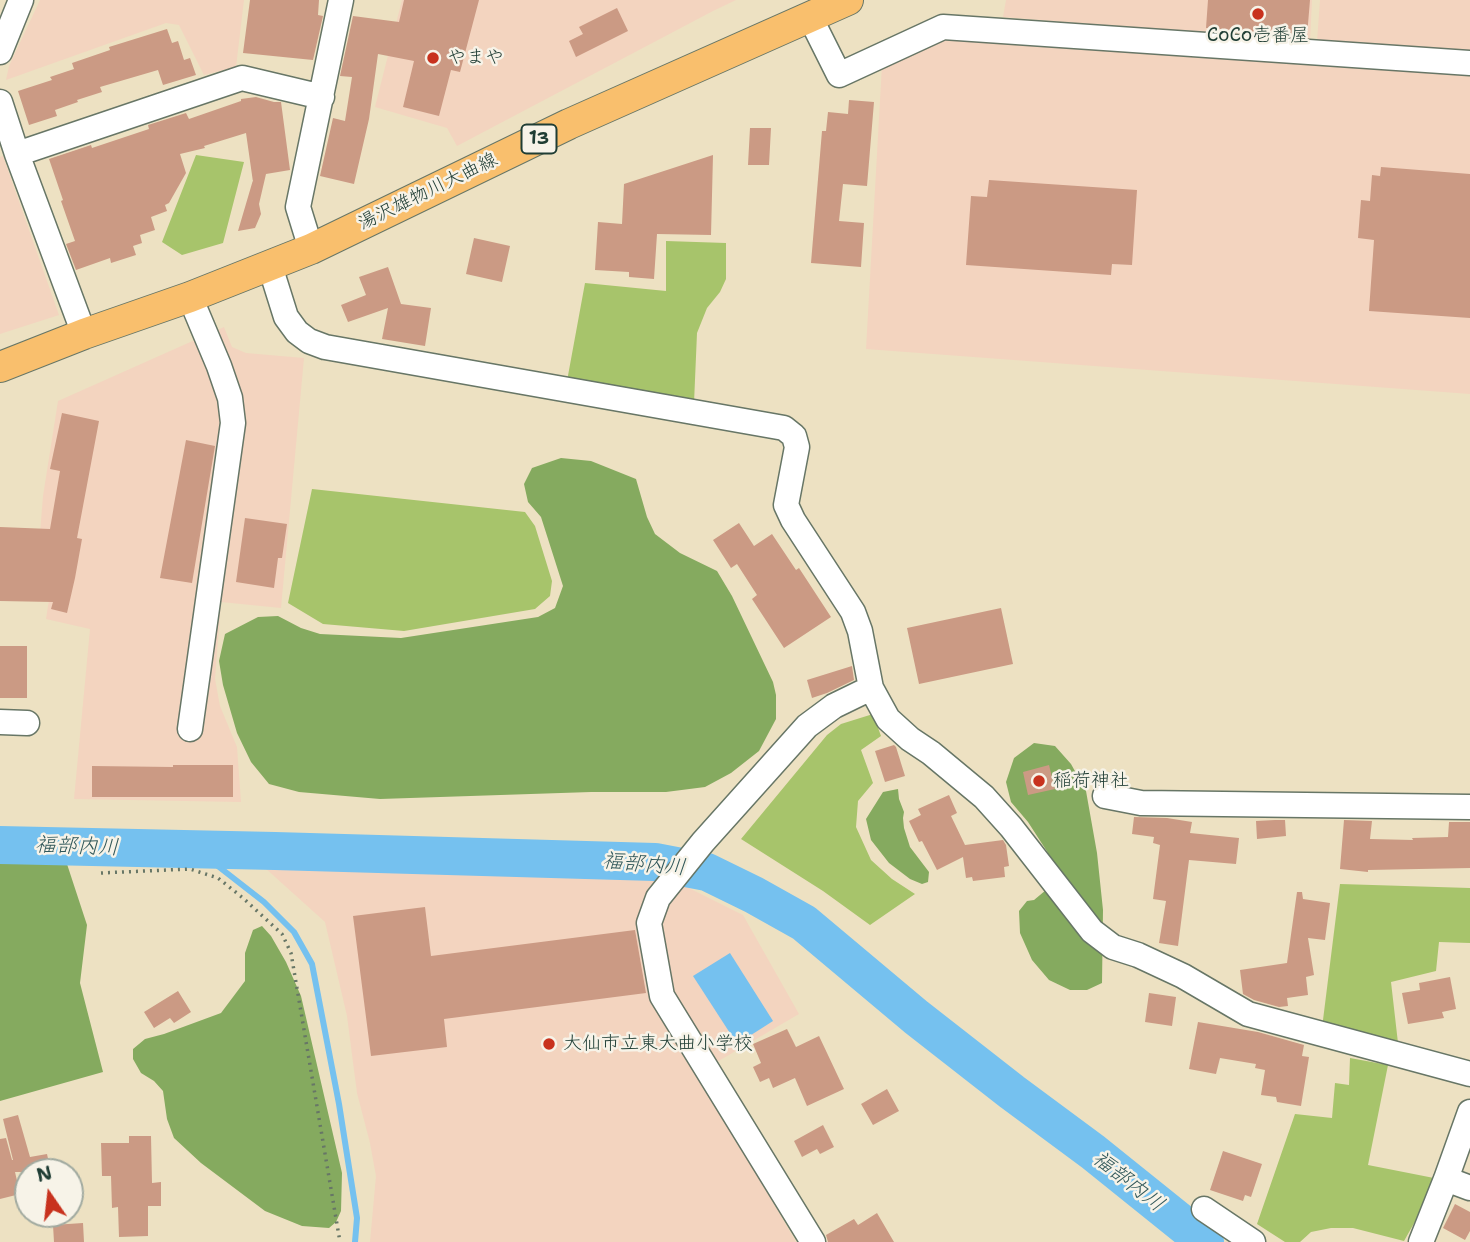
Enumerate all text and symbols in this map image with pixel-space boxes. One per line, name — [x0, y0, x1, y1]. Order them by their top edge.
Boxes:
marker: CoCo壱番屋 — [1250, 6, 1266, 22]
place label: CoCo壱番屋 — [1207, 25, 1309, 47]
place label: やまや — [447, 47, 504, 69]
marker: やまや — [425, 50, 441, 66]
road number: 13 — [522, 124, 556, 154]
street label: 湯沢雄物川大曲線 — [355, 148, 501, 236]
place label: 稲荷神社 — [1053, 770, 1129, 792]
marker: 稲荷神社 — [1031, 773, 1047, 789]
water label: 福部内川 — [35, 833, 119, 861]
water label: 福部内川 — [601, 849, 687, 881]
place label: 大仙市立東大曲小学校 — [563, 1033, 753, 1055]
marker: 大仙市立東大曲小学校 — [541, 1036, 557, 1052]
water label: 福部内川 — [1087, 1146, 1169, 1218]
north arrow — [14, 1158, 84, 1228]
text: N — [34, 1160, 55, 1188]

